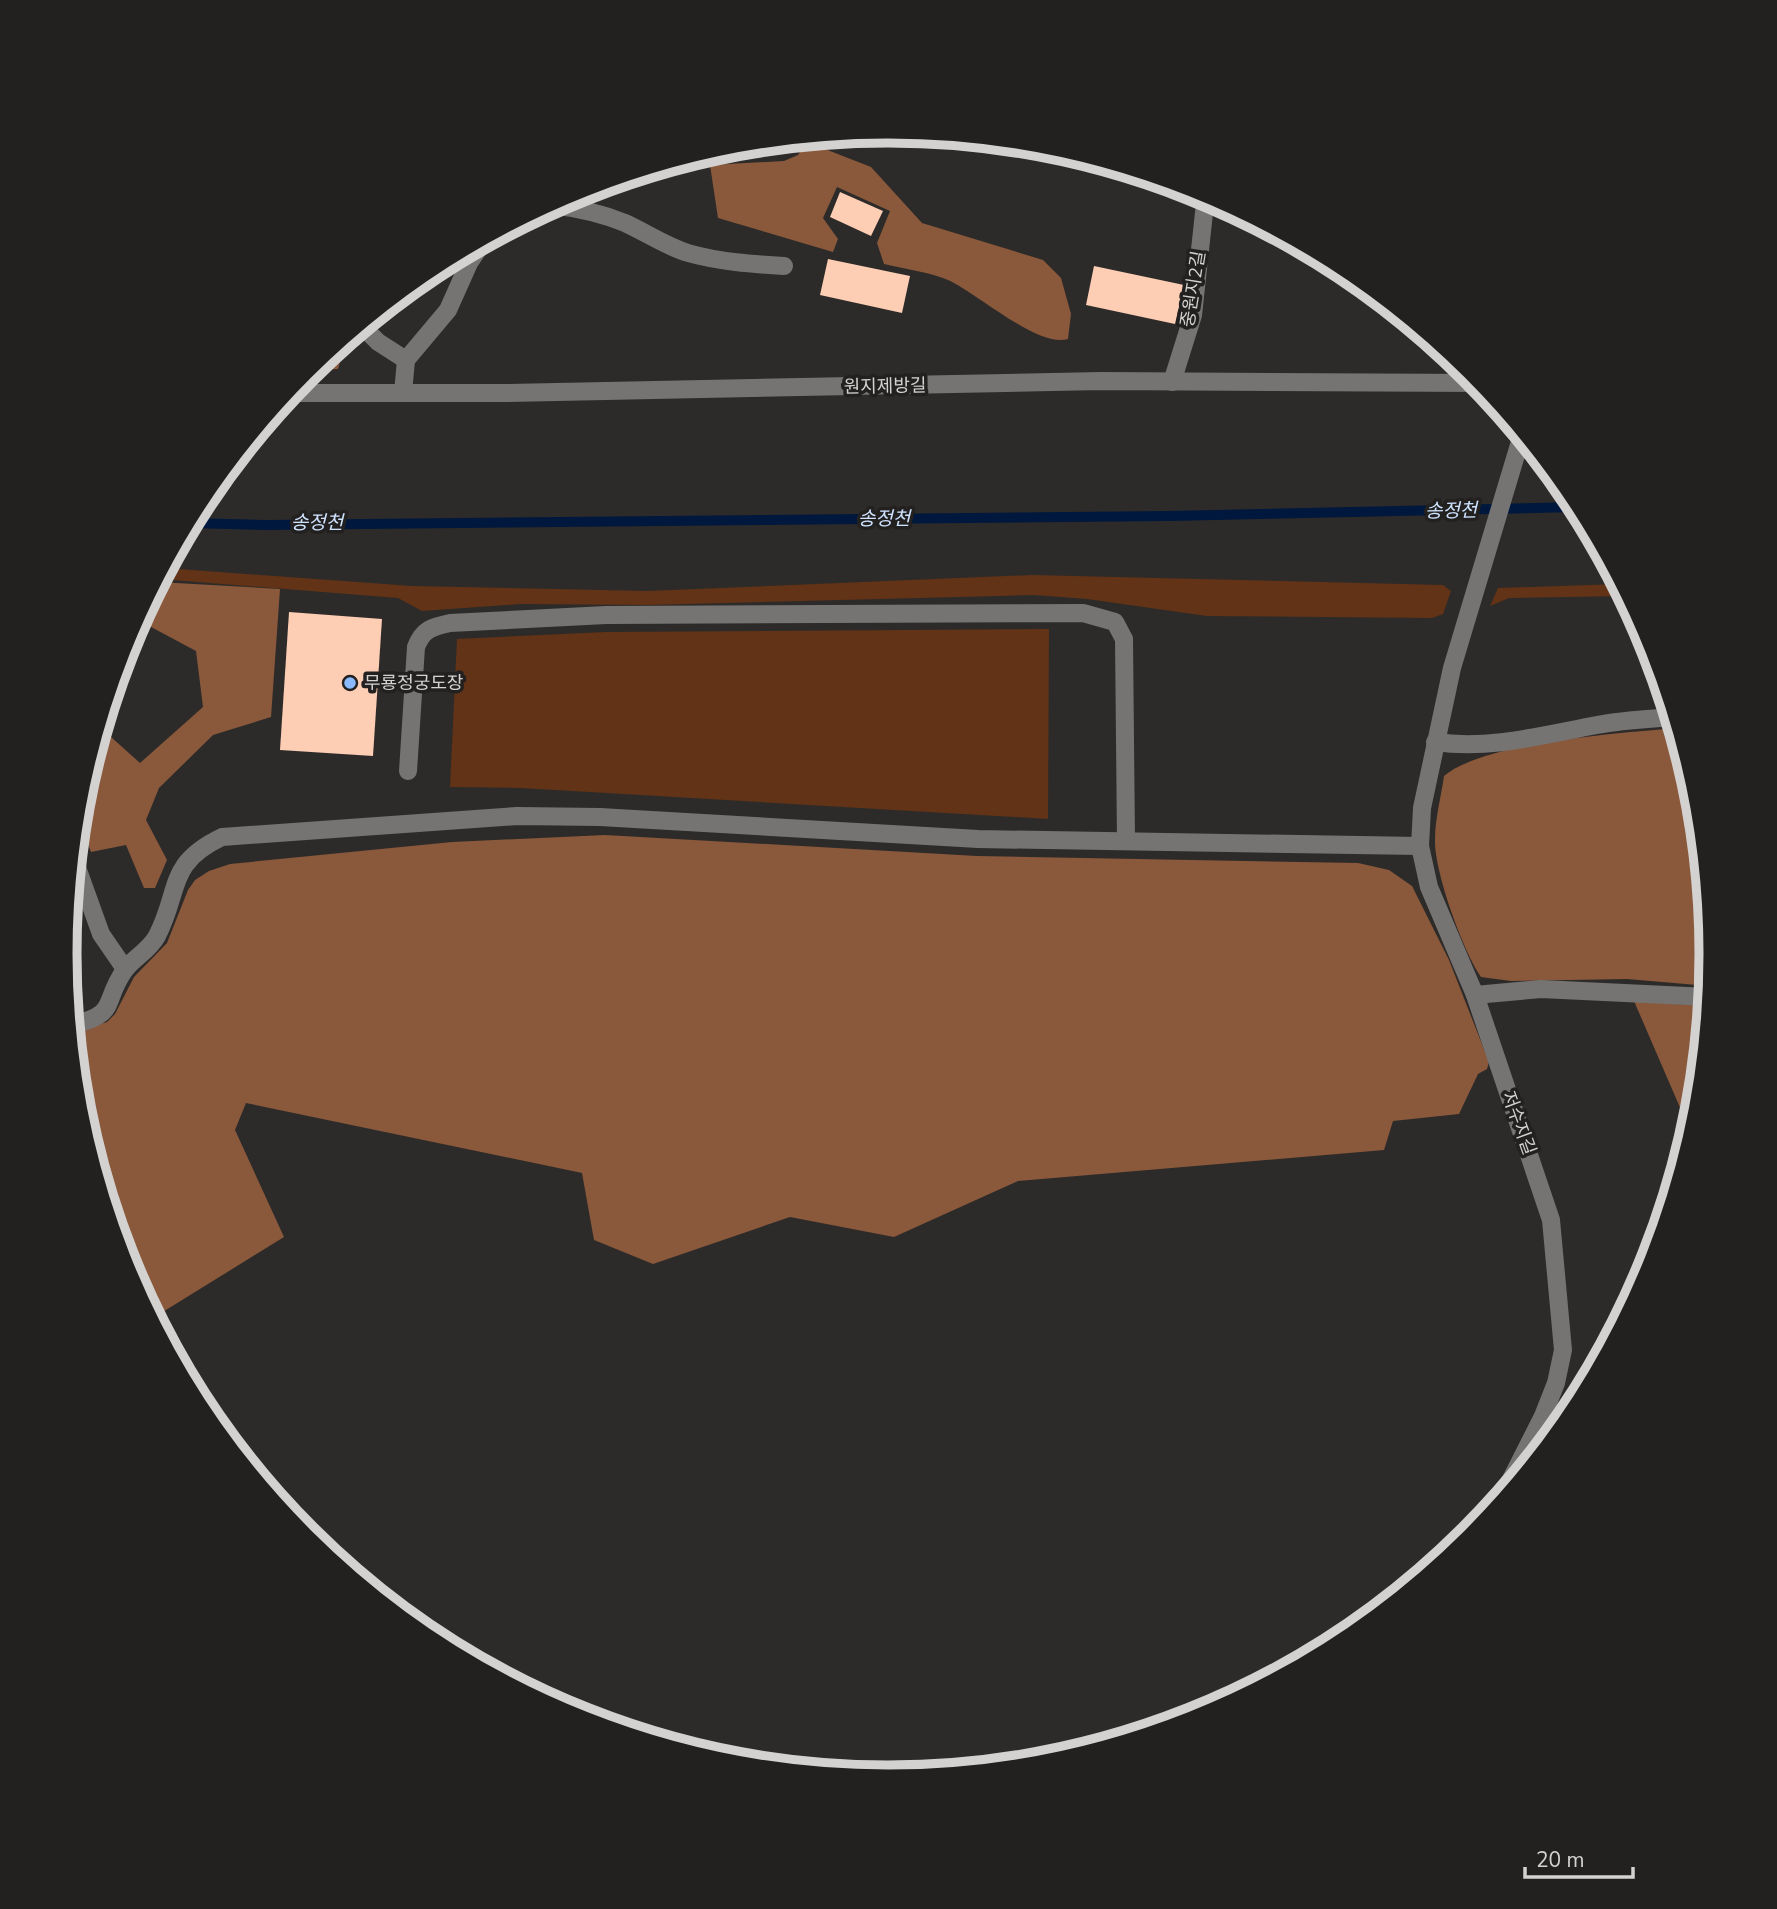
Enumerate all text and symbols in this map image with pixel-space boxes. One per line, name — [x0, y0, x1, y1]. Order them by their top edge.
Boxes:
street label: 중원지2길 — [1175, 249, 1211, 329]
street label: 원지제방길 — [843, 373, 927, 399]
water label: 송정천 — [1425, 498, 1479, 524]
water label: 송정천 — [858, 506, 912, 532]
water label: 송정천 — [291, 510, 345, 536]
place label: 무룡정궁도장 — [364, 671, 463, 695]
marker: 무룡정궁도장 — [342, 675, 358, 691]
street label: 저수지길 — [1496, 1088, 1542, 1158]
scale bar — [1525, 1836, 1634, 1880]
text: 20 m — [1536, 1846, 1585, 1874]

